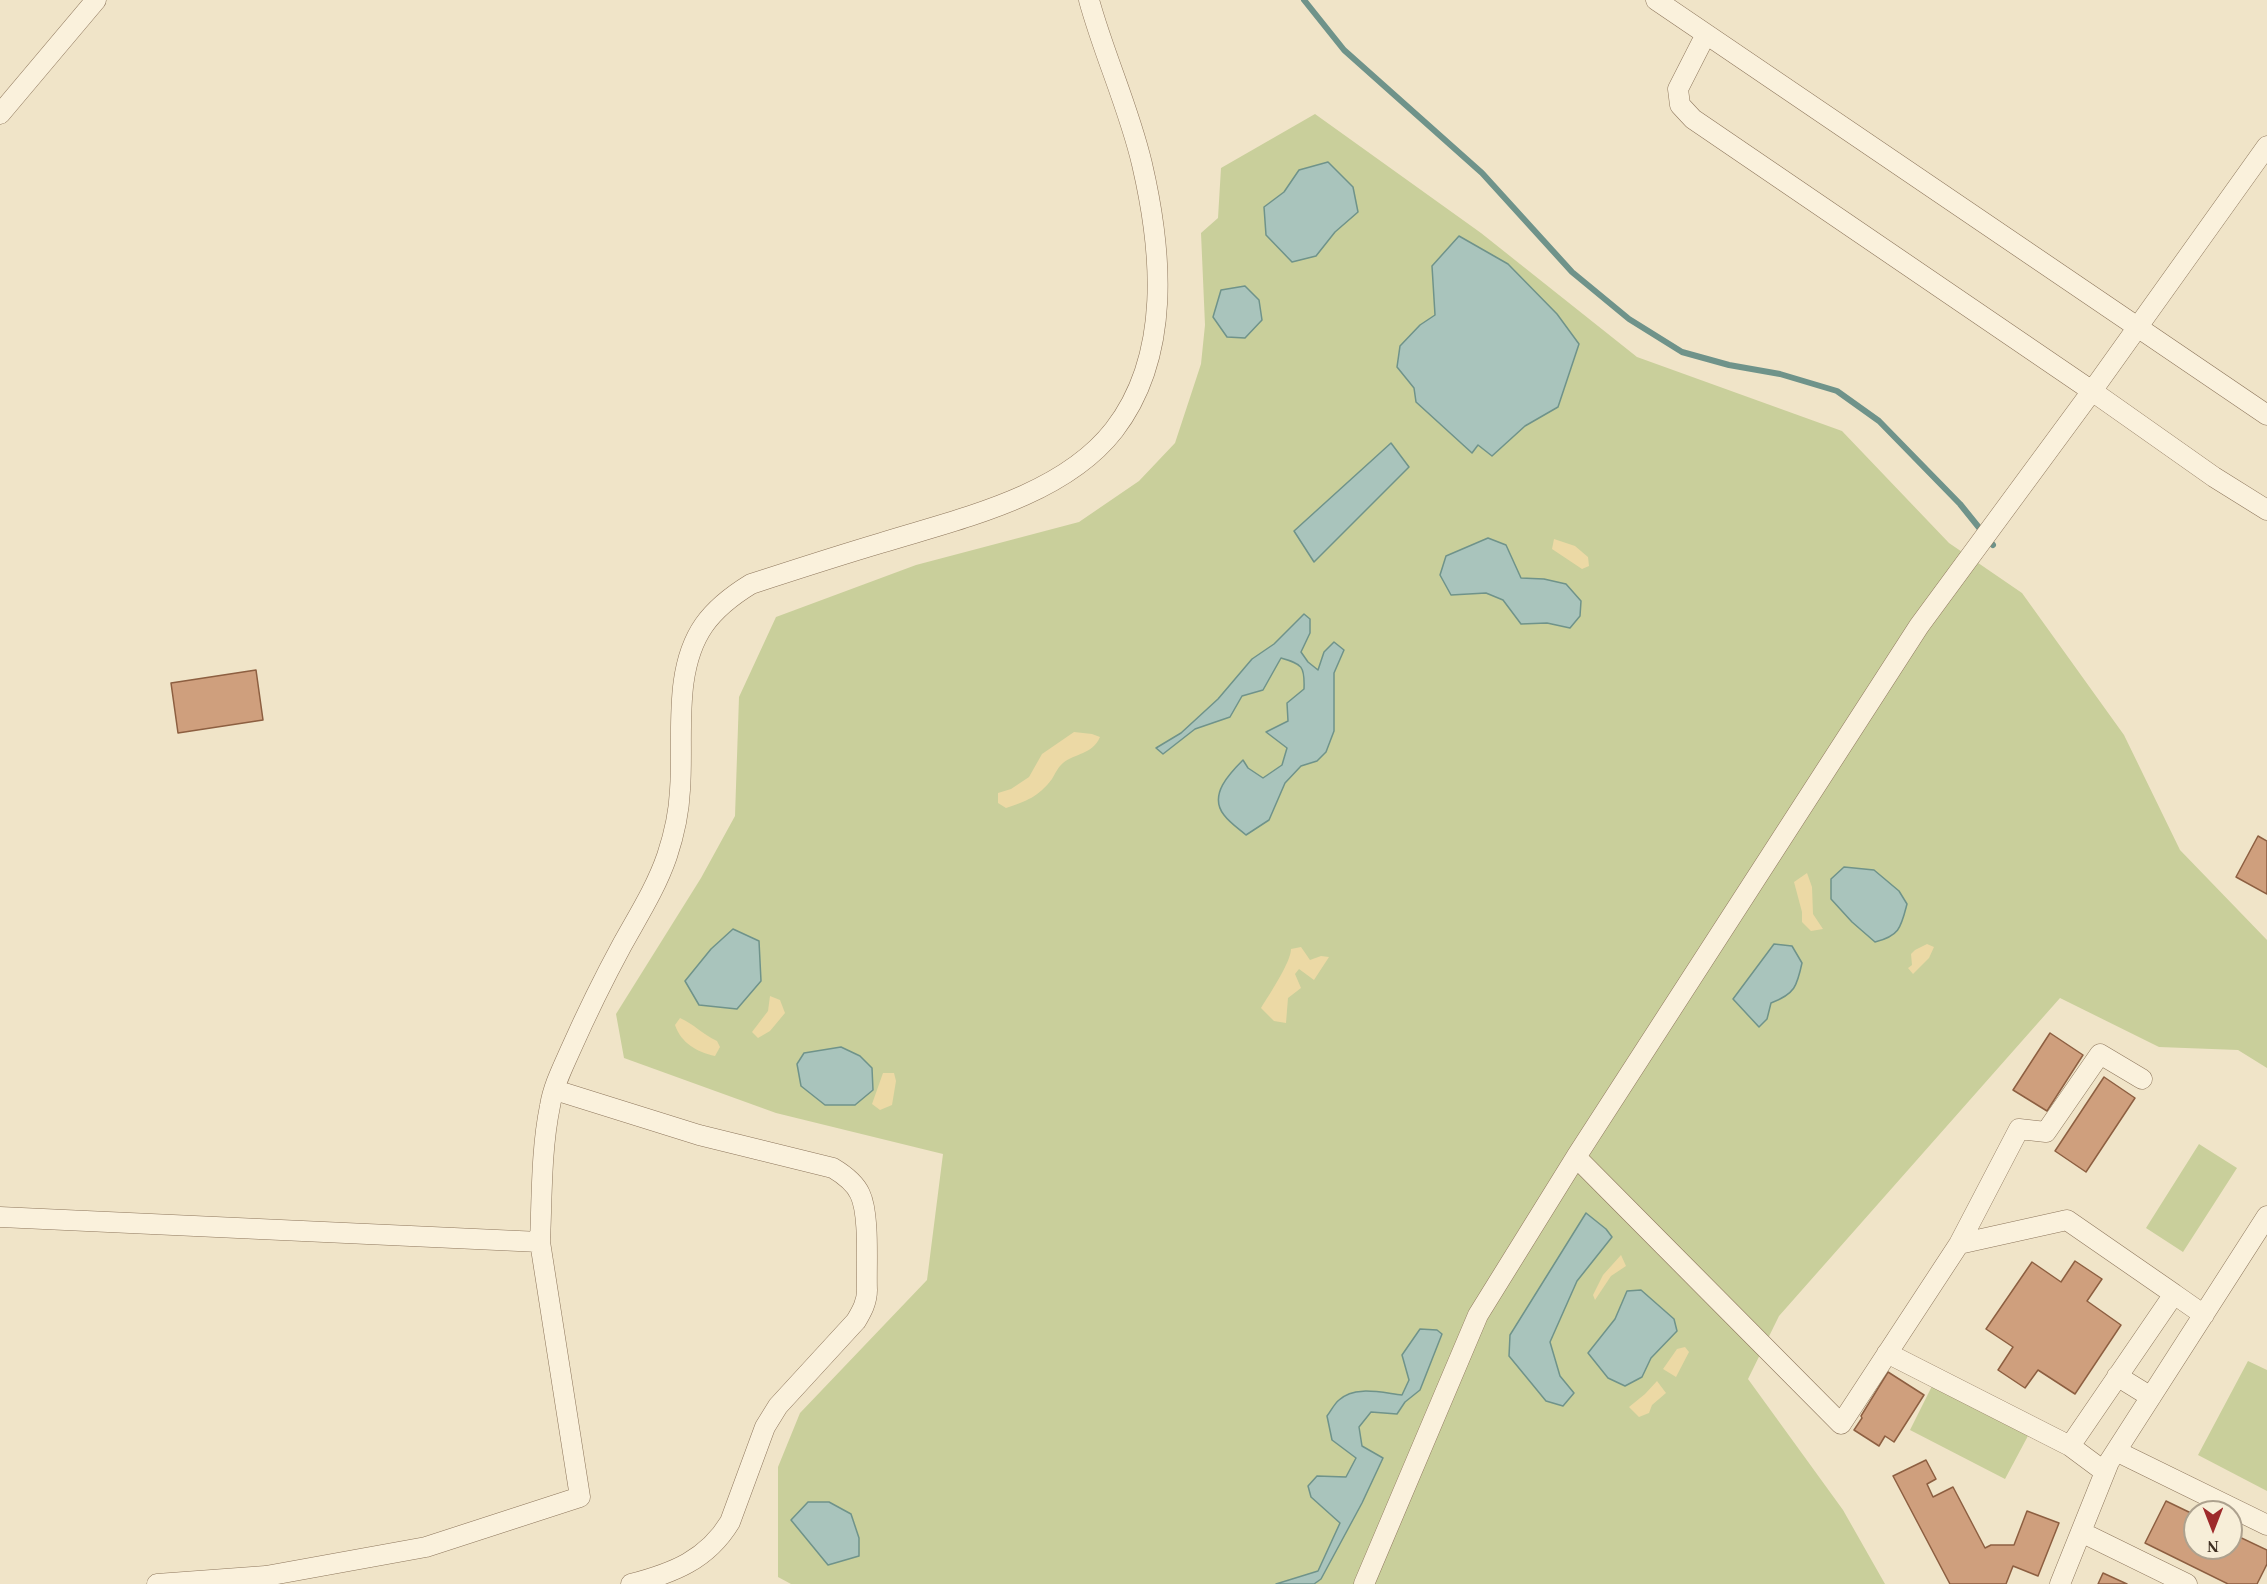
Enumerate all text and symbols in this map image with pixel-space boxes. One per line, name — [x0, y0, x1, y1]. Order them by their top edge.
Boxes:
north arrow — [2183, 1500, 2243, 1560]
text: N — [2207, 1538, 2219, 1555]

